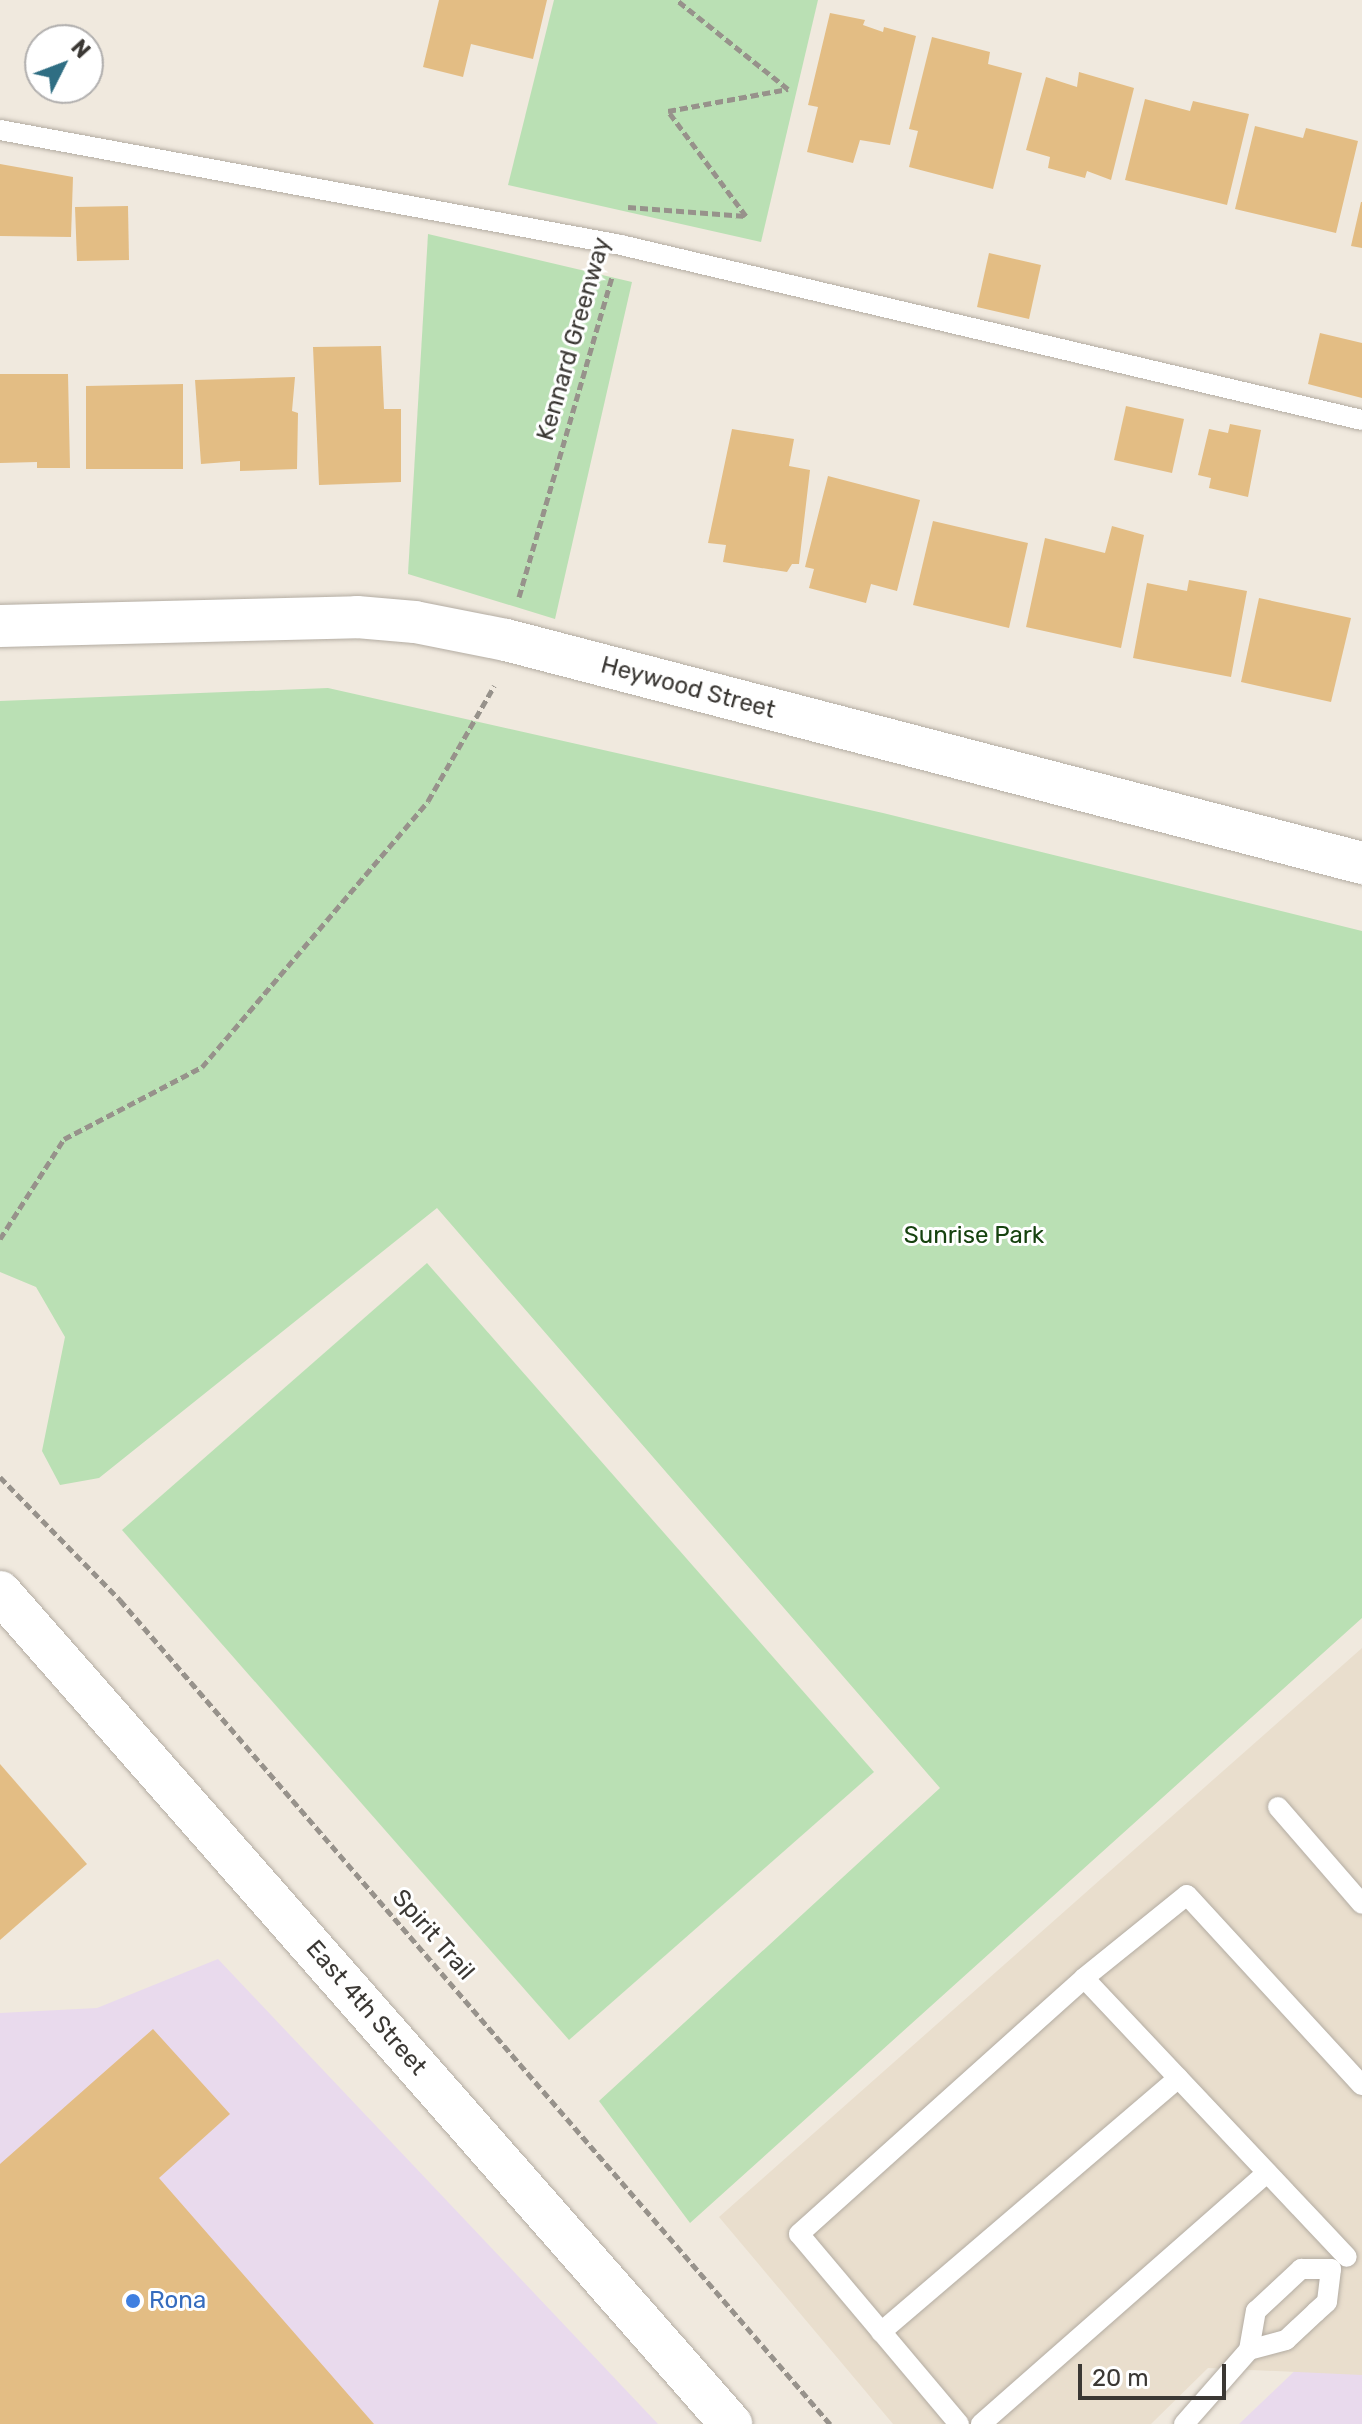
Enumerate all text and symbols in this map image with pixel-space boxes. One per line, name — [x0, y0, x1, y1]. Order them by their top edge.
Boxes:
north arrow — [24, 24, 104, 104]
text: N — [65, 34, 96, 64]
street label: Kennard Greenway — [531, 234, 617, 444]
street label: Heywood Street — [598, 651, 778, 725]
park label: Sunrise Park — [904, 1222, 1044, 1250]
street label: Spirit Trail — [386, 1884, 480, 1986]
street label: East 4th Street — [300, 1935, 432, 2081]
place label: Rona — [149, 2287, 206, 2315]
marker: Rona — [124, 2292, 142, 2310]
scale bar — [1082, 2348, 1230, 2398]
text: 20 m — [1092, 2364, 1149, 2392]

